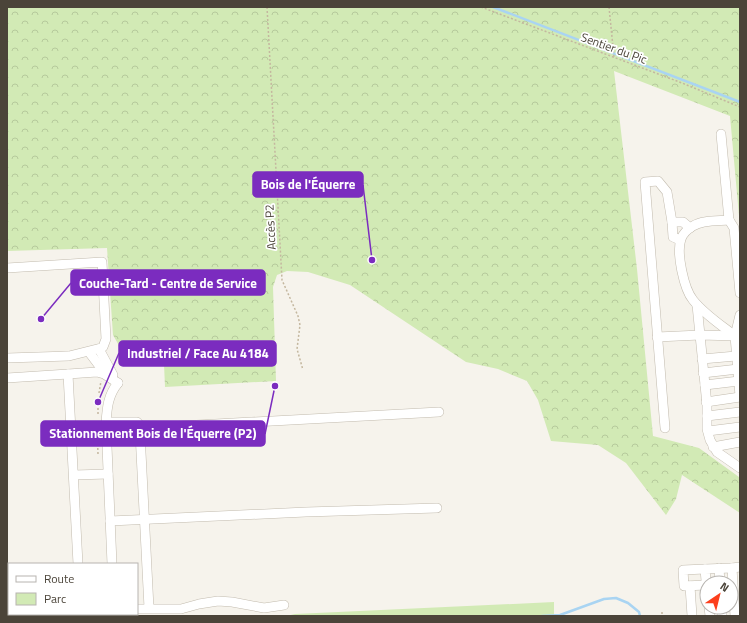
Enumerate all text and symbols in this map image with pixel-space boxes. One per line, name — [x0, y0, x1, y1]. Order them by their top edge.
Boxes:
street label: Sentier du Pic — [578, 27, 650, 69]
callout: Bois de l'Équerre — [253, 172, 363, 197]
text: Bois de l'Équerre — [261, 174, 356, 194]
street label: Accès P2 — [259, 204, 281, 250]
callout: Couche-Tard - Centre de Service — [71, 270, 265, 295]
text: Couche-Tard - Centre de Service — [79, 273, 257, 293]
callout: Industriel / Face Au 4184 — [119, 341, 276, 366]
text: Industriel / Face Au 4184 — [127, 343, 269, 363]
callout: Stationnement Bois de l'Équerre (P2) — [41, 421, 265, 446]
text: Stationnement Bois de l'Équerre (P2) — [49, 423, 257, 443]
legend — [8, 563, 138, 615]
text: Route — [44, 569, 74, 588]
north arrow — [699, 575, 739, 615]
text: N — [717, 578, 732, 596]
text: Parc — [44, 589, 66, 608]

